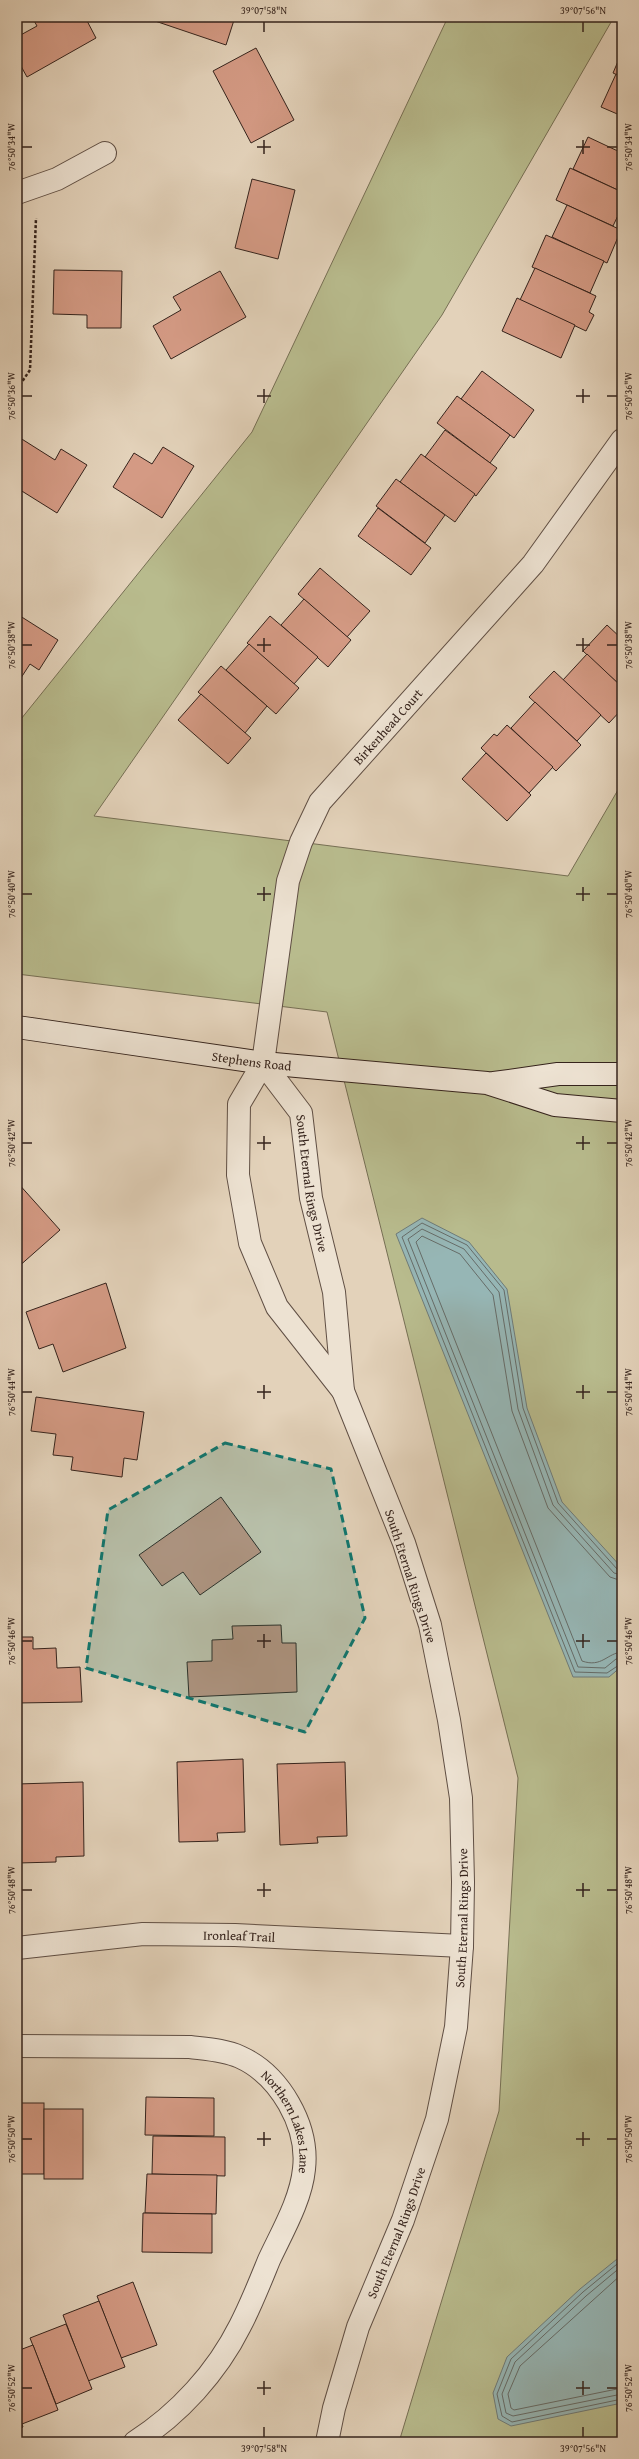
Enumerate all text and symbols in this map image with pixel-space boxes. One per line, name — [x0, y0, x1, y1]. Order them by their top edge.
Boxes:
text: 39°07'58"N — [241, 3, 287, 18]
text: 39°07'56"N — [560, 3, 606, 18]
text: 76°50'34"W — [4, 123, 19, 171]
text: 76°50'34"W — [621, 123, 636, 171]
text: 76°50'36"W — [4, 372, 19, 420]
text: 76°50'36"W — [621, 372, 636, 420]
text: 76°50'38"W — [4, 621, 19, 669]
text: 76°50'38"W — [621, 621, 636, 669]
street label: Birkenhead Court — [349, 684, 427, 769]
text: 76°50'40"W — [4, 870, 19, 918]
text: 76°50'40"W — [621, 870, 636, 918]
street label: Stephens Road — [210, 1047, 292, 1075]
street label: South Eternal Rings Drive — [291, 1113, 333, 1254]
text: 76°50'42"W — [4, 1119, 19, 1167]
text: 76°50'42"W — [621, 1119, 636, 1167]
text: 76°50'44"W — [4, 1368, 19, 1416]
text: 76°50'44"W — [621, 1368, 636, 1416]
street label: South Eternal Rings Drive — [380, 1507, 441, 1645]
text: 76°50'46"W — [4, 1617, 19, 1665]
text: 76°50'46"W — [621, 1617, 636, 1665]
street label: South Eternal Rings Drive — [450, 1848, 473, 1988]
text: 76°50'48"W — [4, 1866, 19, 1914]
text: 76°50'48"W — [621, 1866, 636, 1914]
street label: Ironleaf Trail — [203, 1926, 276, 1947]
street label: Northern Lakes Lane — [257, 2066, 314, 2175]
text: 76°50'50"W — [4, 2115, 19, 2163]
text: 76°50'50"W — [621, 2115, 636, 2163]
street label: South Eternal Rings Drive — [362, 2164, 430, 2301]
text: 76°50'52"W — [4, 2364, 19, 2412]
text: 76°50'52"W — [621, 2364, 636, 2412]
text: 39°07'58"N — [241, 2441, 287, 2456]
text: 39°07'56"N — [560, 2441, 606, 2456]

